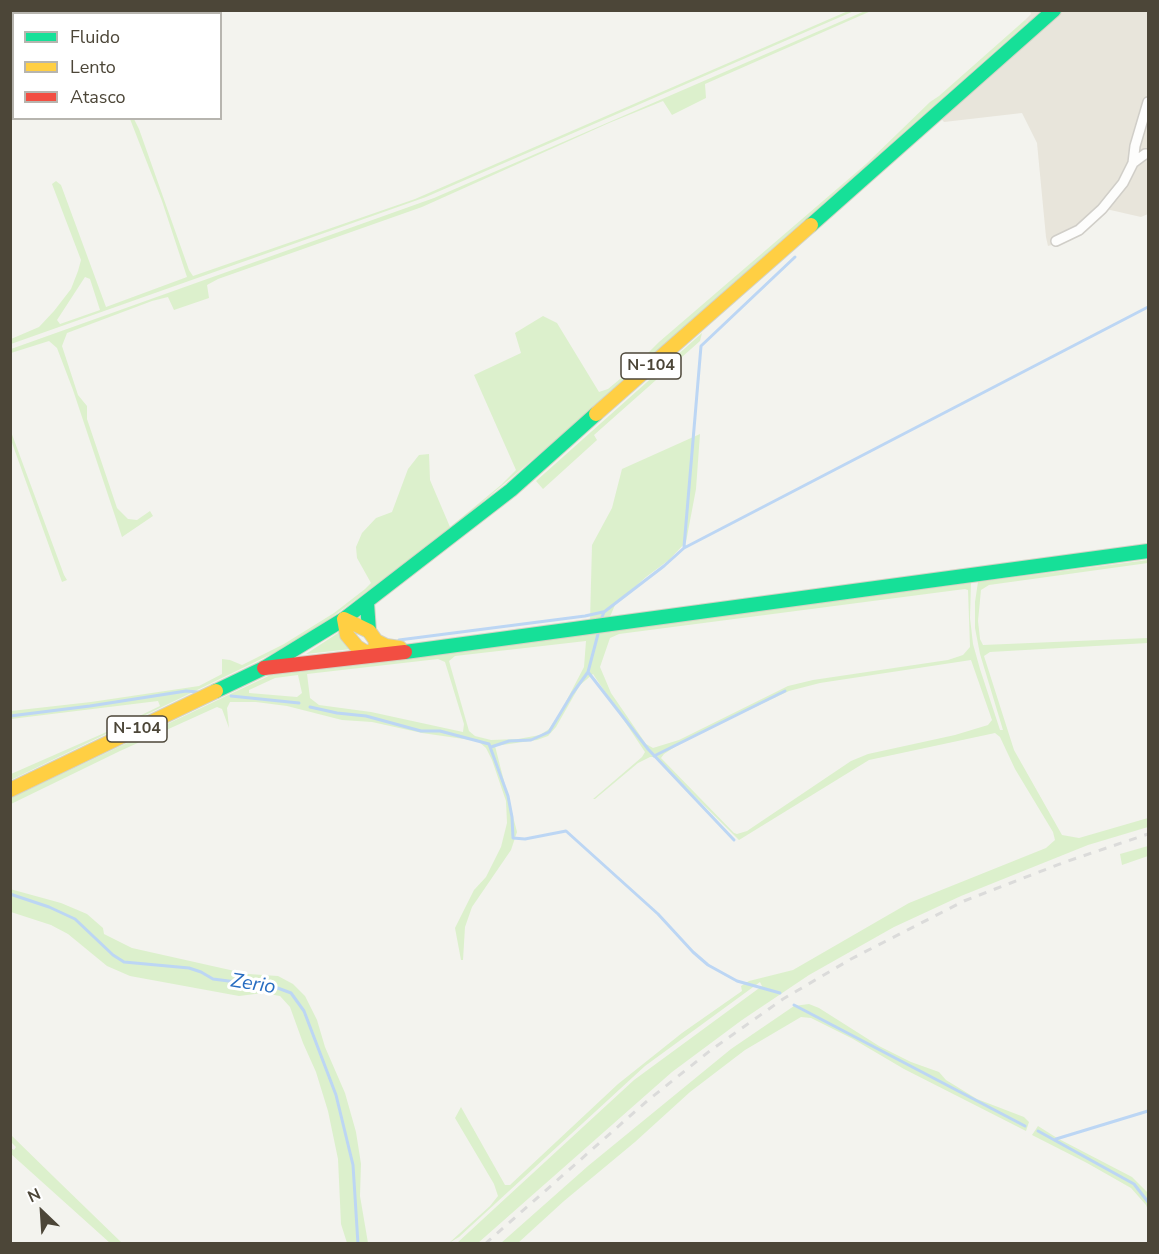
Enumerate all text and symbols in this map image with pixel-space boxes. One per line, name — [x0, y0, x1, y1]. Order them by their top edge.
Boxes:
legend — [12, 12, 222, 120]
text: Fluido — [70, 25, 120, 49]
text: Lento — [70, 55, 116, 79]
text: Atasco — [70, 85, 126, 109]
road number: N-104 — [621, 353, 681, 379]
road number: N-104 — [107, 716, 167, 742]
water label: Zerio — [229, 970, 277, 1000]
north arrow — [12, 1182, 72, 1242]
text: N — [24, 1183, 44, 1208]

